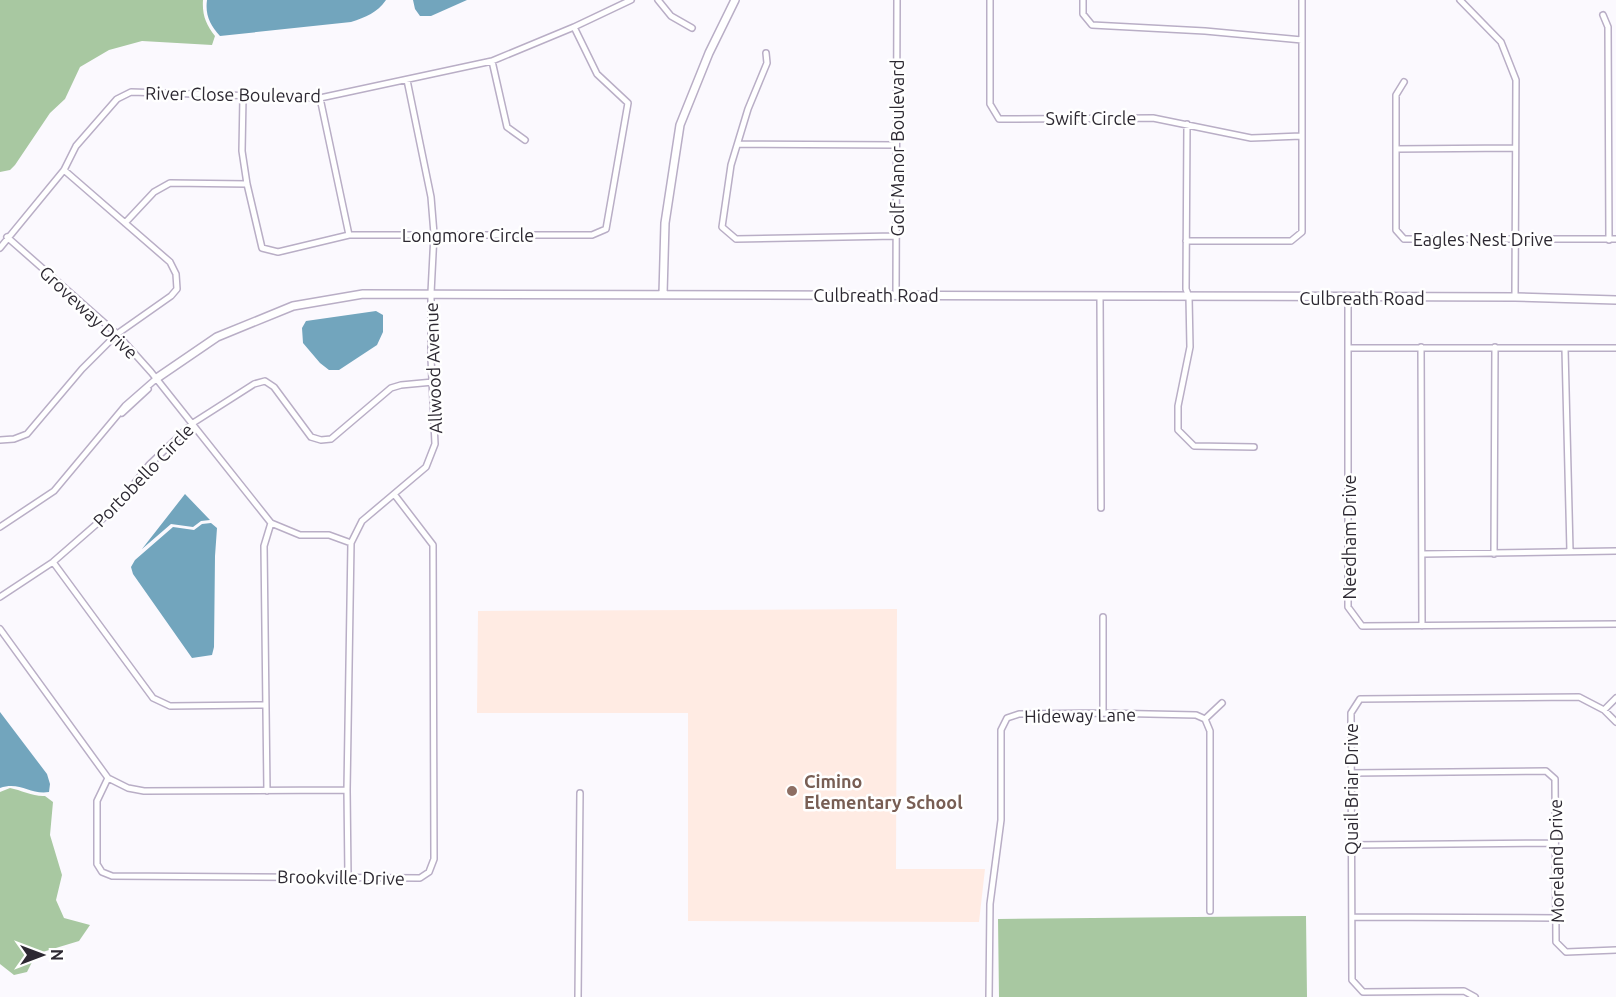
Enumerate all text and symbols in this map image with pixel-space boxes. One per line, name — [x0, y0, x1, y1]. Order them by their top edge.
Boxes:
street label: Golf Manor Boulevard — [887, 59, 907, 237]
street label: River Close Boulevard — [145, 82, 321, 106]
street label: Swift Circle — [1045, 108, 1137, 128]
street label: Longmore Circle — [402, 225, 534, 245]
street label: Eagles Nest Drive — [1413, 229, 1553, 249]
street label: Groveway Drive — [36, 262, 142, 362]
street label: Culbreath Road — [813, 285, 939, 305]
street label: Culbreath Road — [1299, 288, 1425, 308]
street label: Allwood Avenue — [421, 302, 445, 434]
street label: Portobello Circle — [89, 419, 197, 531]
street label: Needham Drive — [1339, 475, 1359, 600]
street label: Hideway Lane — [1024, 704, 1136, 726]
street label: Quail Briar Drive — [1341, 723, 1362, 855]
place label: Cimino Elementary School — [804, 771, 963, 812]
marker: Cimino Elementary School — [785, 784, 799, 798]
street label: Moreland Drive — [1545, 799, 1567, 923]
street label: Brookville Drive — [277, 866, 405, 888]
north arrow — [12, 925, 72, 985]
text: N — [48, 949, 66, 961]

